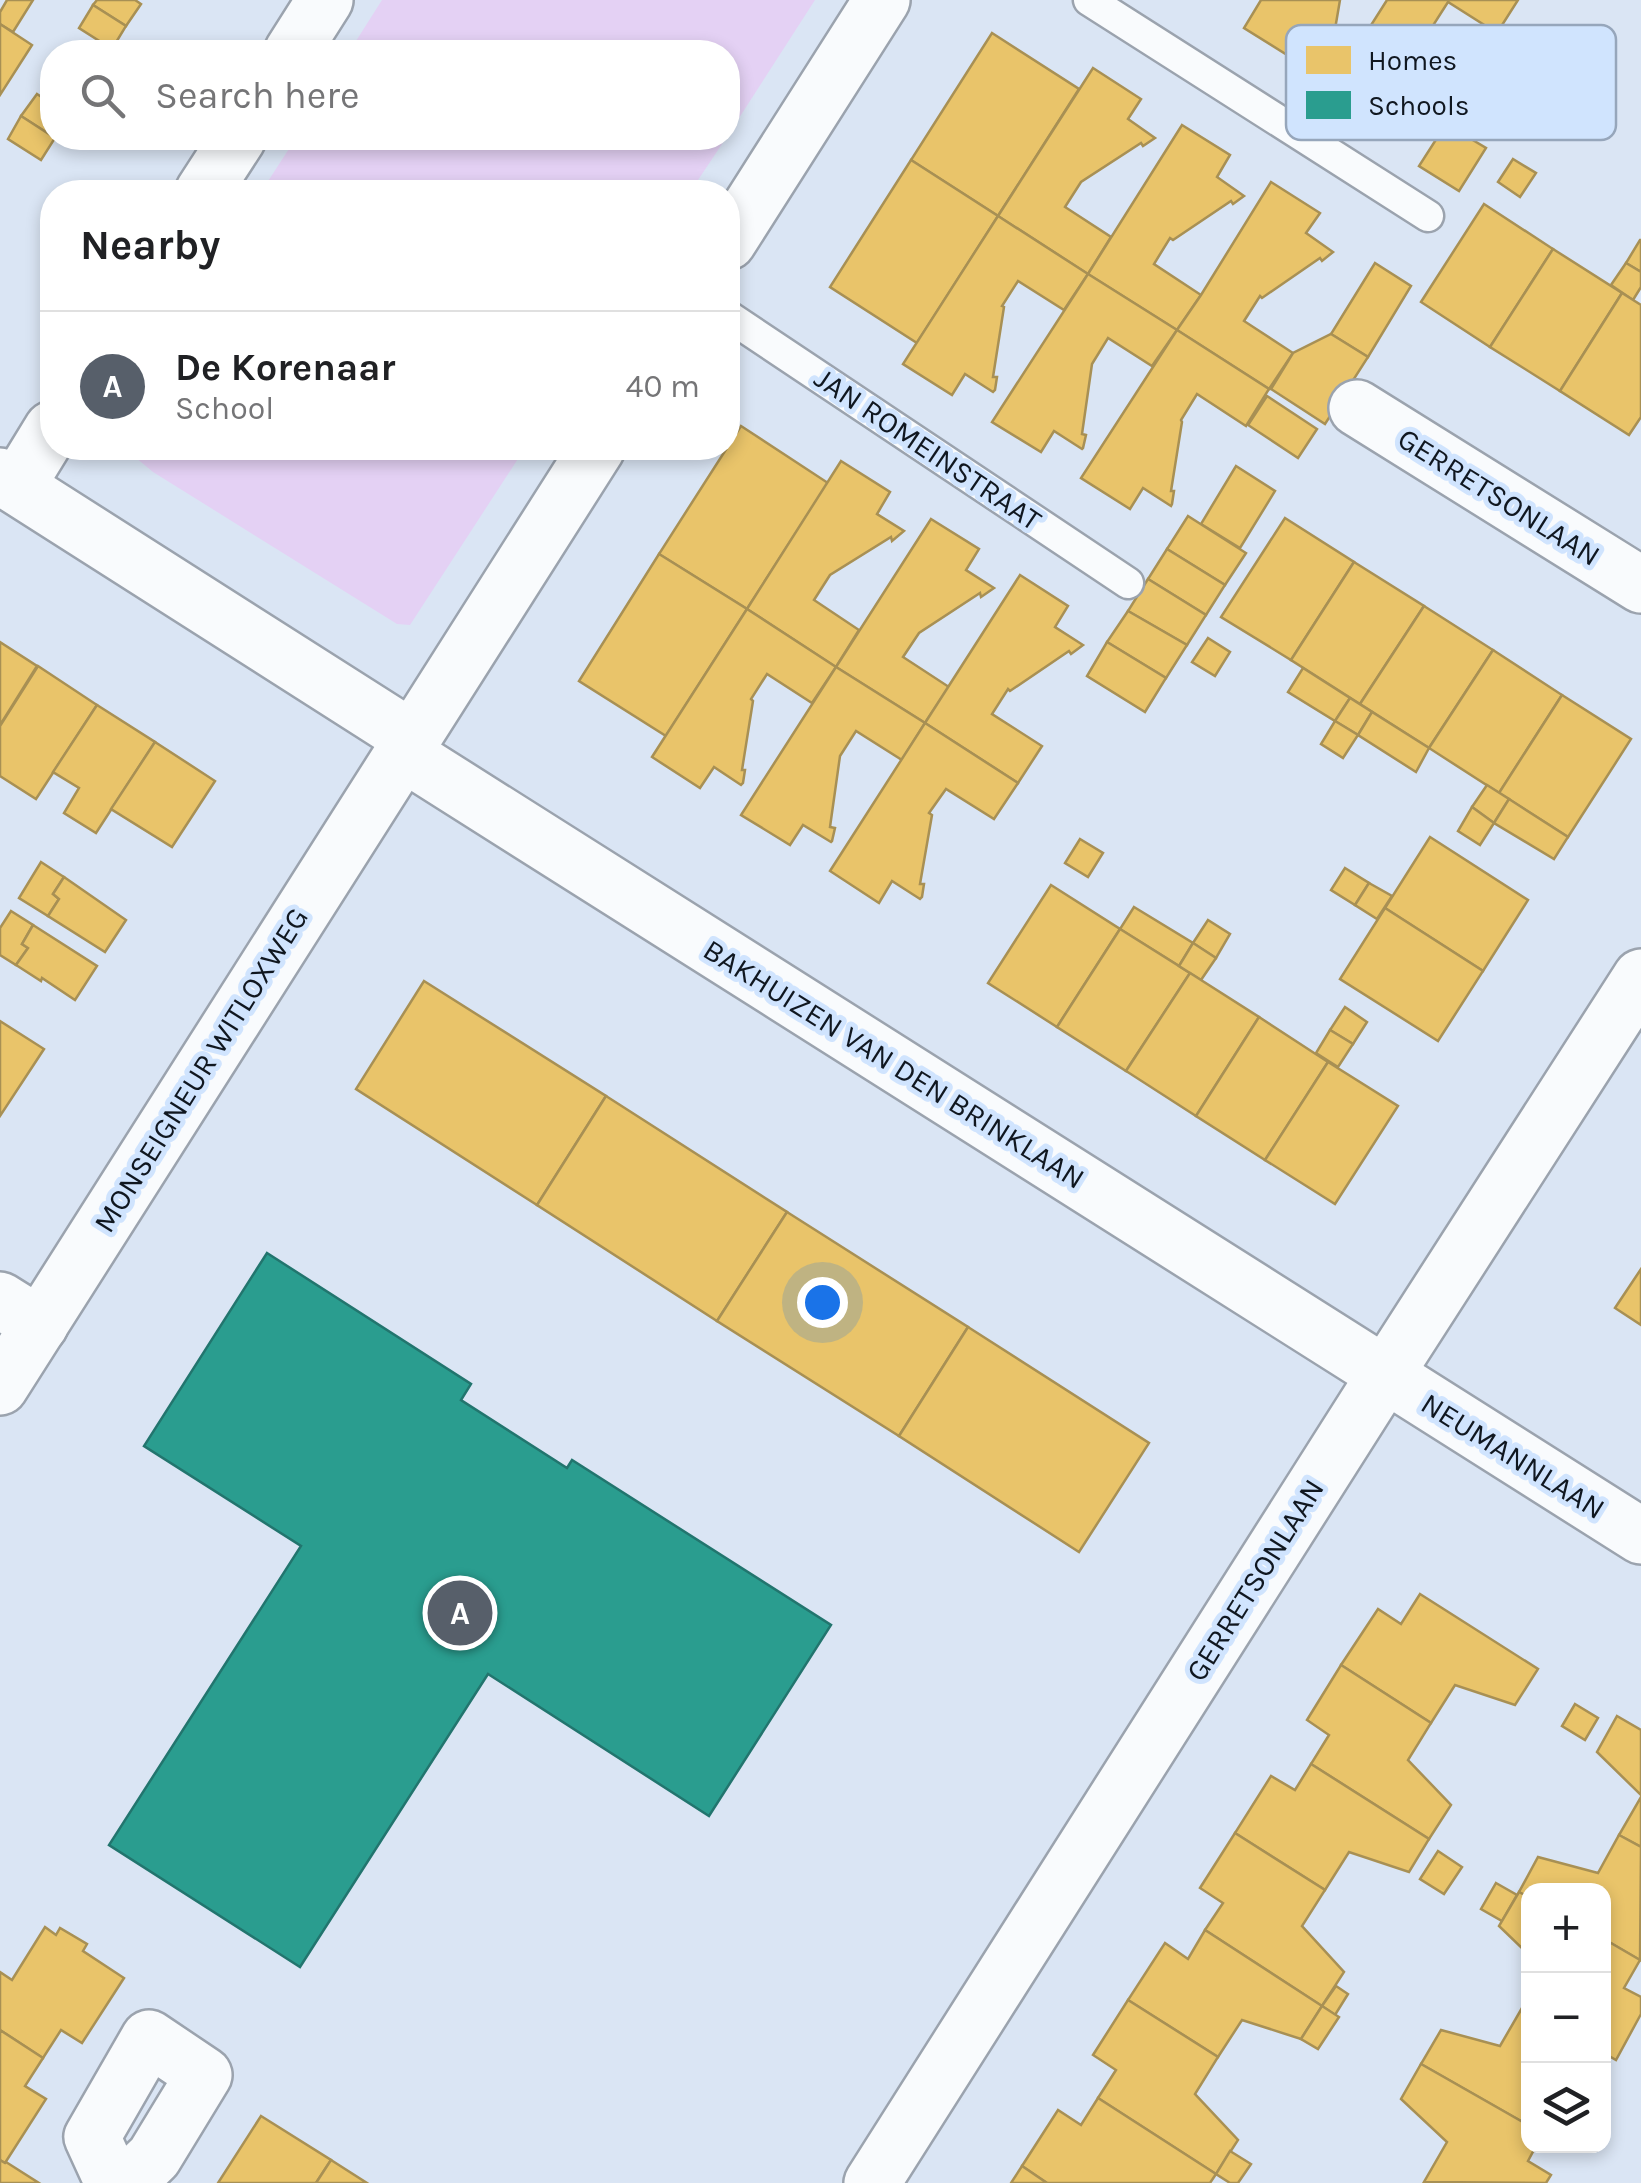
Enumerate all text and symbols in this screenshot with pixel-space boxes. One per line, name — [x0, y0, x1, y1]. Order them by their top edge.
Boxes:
legend — [1286, 25, 1616, 140]
search box — [40, 40, 740, 150]
text: Homes — [1368, 44, 1457, 77]
icon: search — [75, 68, 130, 123]
text: Search here — [155, 73, 359, 118]
text: Schools — [1368, 89, 1469, 122]
text: Nearby — [80, 220, 220, 270]
text: De Korenaar — [175, 345, 395, 390]
street label: JAN ROMEINSTRAAT — [808, 360, 1048, 538]
text: A — [102, 368, 123, 405]
text: 40 m — [626, 368, 700, 405]
text: School — [175, 390, 274, 427]
street label: GERRETSONLAAN — [1391, 420, 1607, 574]
street label: MONSEIGNEUR WITLOXWEG — [86, 901, 316, 1239]
street label: BAKHUIZEN VAN DEN BRINKLAAN — [697, 931, 1091, 1197]
your location — [797, 1277, 848, 1328]
street label: NEUMANNLAAN — [1415, 1385, 1611, 1527]
street label: GERRETSONLAAN — [1178, 1472, 1332, 1688]
pin: A — [428, 1576, 492, 1650]
map controls — [1521, 1883, 1611, 2153]
button: + — [1521, 1883, 1611, 1973]
button: − — [1521, 1973, 1611, 2063]
button: layers — [1521, 2063, 1611, 2153]

